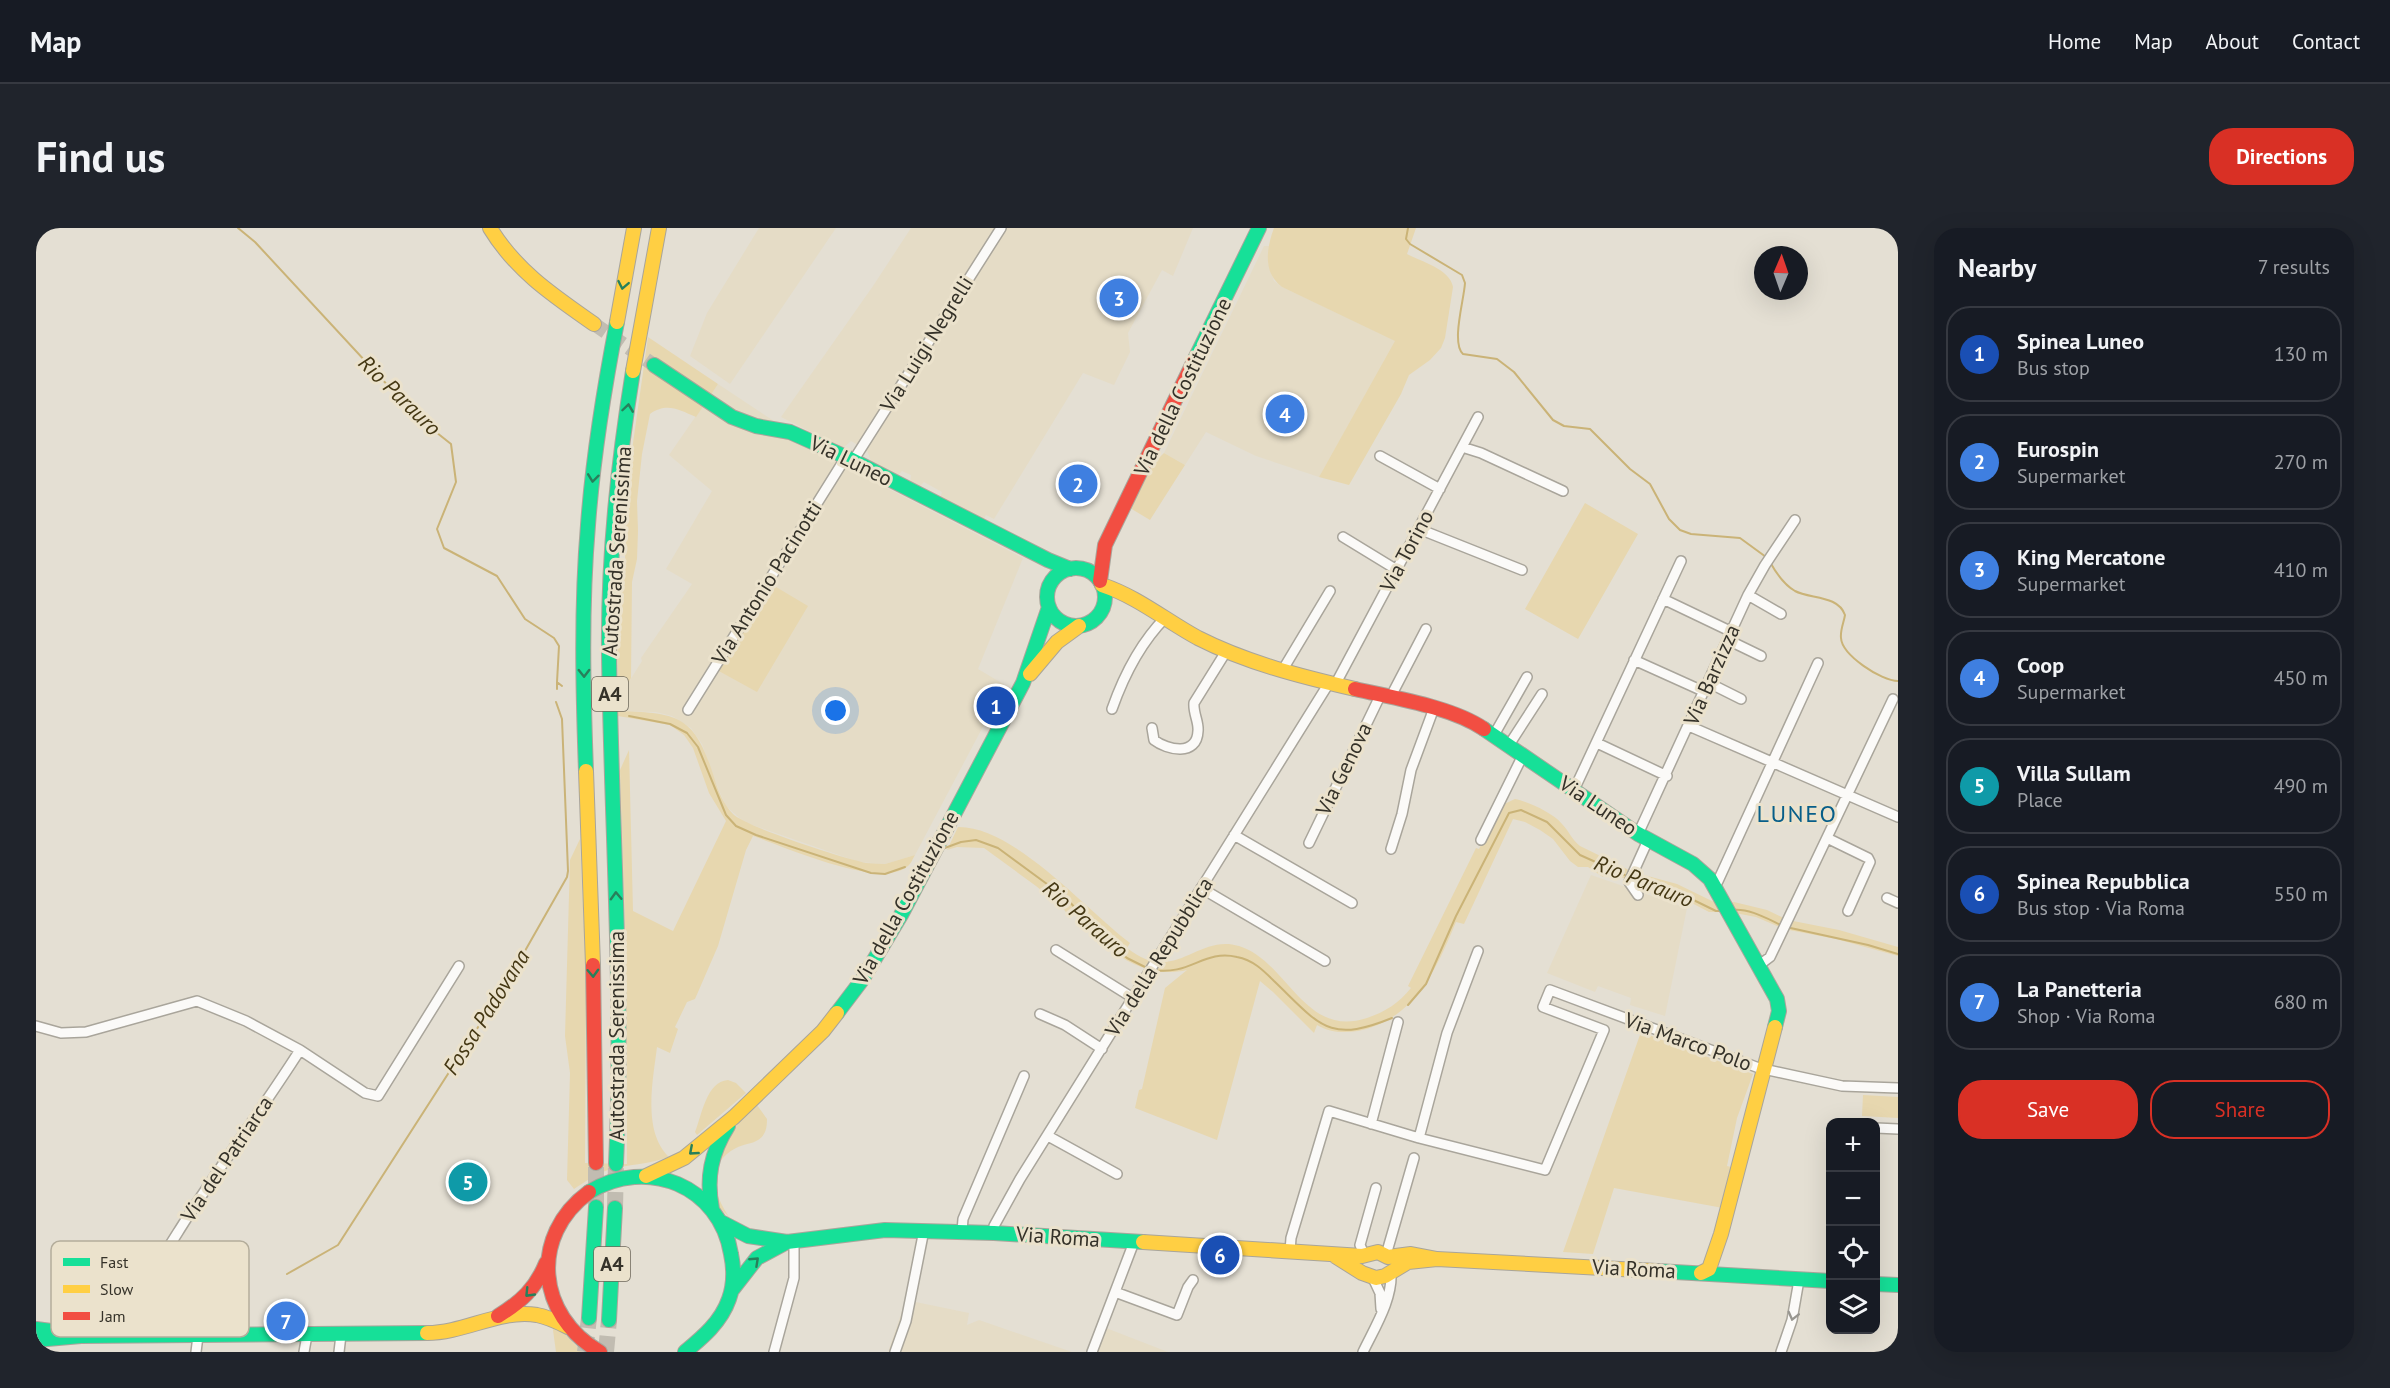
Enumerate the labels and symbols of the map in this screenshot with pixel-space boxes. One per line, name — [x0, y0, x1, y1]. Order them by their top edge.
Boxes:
north arrow — [1754, 246, 1808, 300]
street label: Via Luigi Negrelli — [874, 271, 979, 417]
pin: 3 — [1100, 276, 1138, 320]
one-way arrow — [617, 280, 630, 290]
street label: Via della Costituzione — [1127, 293, 1237, 481]
water label: Rio Parauro — [353, 349, 447, 441]
pin: 4 — [1266, 392, 1304, 436]
one-way arrow — [621, 403, 634, 412]
street label: Via Luneo — [805, 429, 897, 492]
street label: Autostrada Serenissima — [596, 445, 637, 657]
pin: 2 — [1058, 462, 1098, 506]
one-way arrow — [588, 474, 600, 483]
street label: Via Antonio Pacinotti — [705, 496, 828, 670]
street label: Via Torino — [1373, 505, 1439, 597]
street label: Via Barzizza — [1677, 620, 1746, 730]
one-way arrow — [578, 668, 590, 677]
road number: A4 — [592, 677, 628, 711]
pin: 1 — [976, 684, 1016, 728]
your location — [821, 696, 850, 725]
street label: Via Genova — [1309, 718, 1378, 821]
street label: Via Luneo — [1553, 769, 1643, 842]
district label: LUNEO — [1757, 798, 1838, 829]
street label: Via della Costituzione — [846, 806, 965, 990]
water label: Rio Parauro — [1590, 848, 1698, 914]
street label: Via della Repubblica — [1098, 872, 1219, 1042]
water label: Rio Parauro — [1037, 874, 1135, 964]
one-way arrow — [609, 891, 622, 900]
street label: Autostrada Serenissima — [603, 931, 630, 1141]
water label: Fossa Padovana — [436, 944, 536, 1080]
one-way arrow — [587, 968, 600, 977]
street label: Via Marco Polo — [1620, 1006, 1755, 1077]
street label: Via del Patriarca — [174, 1091, 279, 1228]
one-way arrow — [689, 1144, 699, 1155]
pin: 5 — [448, 1160, 488, 1204]
street label: Via Roma — [1014, 1220, 1101, 1253]
pin: 6 — [1200, 1232, 1240, 1278]
legend — [51, 1241, 249, 1337]
road number: A4 — [594, 1247, 630, 1281]
text: Fast — [100, 1252, 129, 1272]
street label: Via Roma — [1590, 1253, 1677, 1284]
one-way arrow — [748, 1257, 759, 1268]
text: Slow — [100, 1279, 134, 1299]
one-way arrow — [525, 1286, 536, 1296]
pin: 7 — [266, 1298, 306, 1344]
text: Jam — [99, 1306, 126, 1326]
one-way arrow — [1787, 1311, 1800, 1321]

